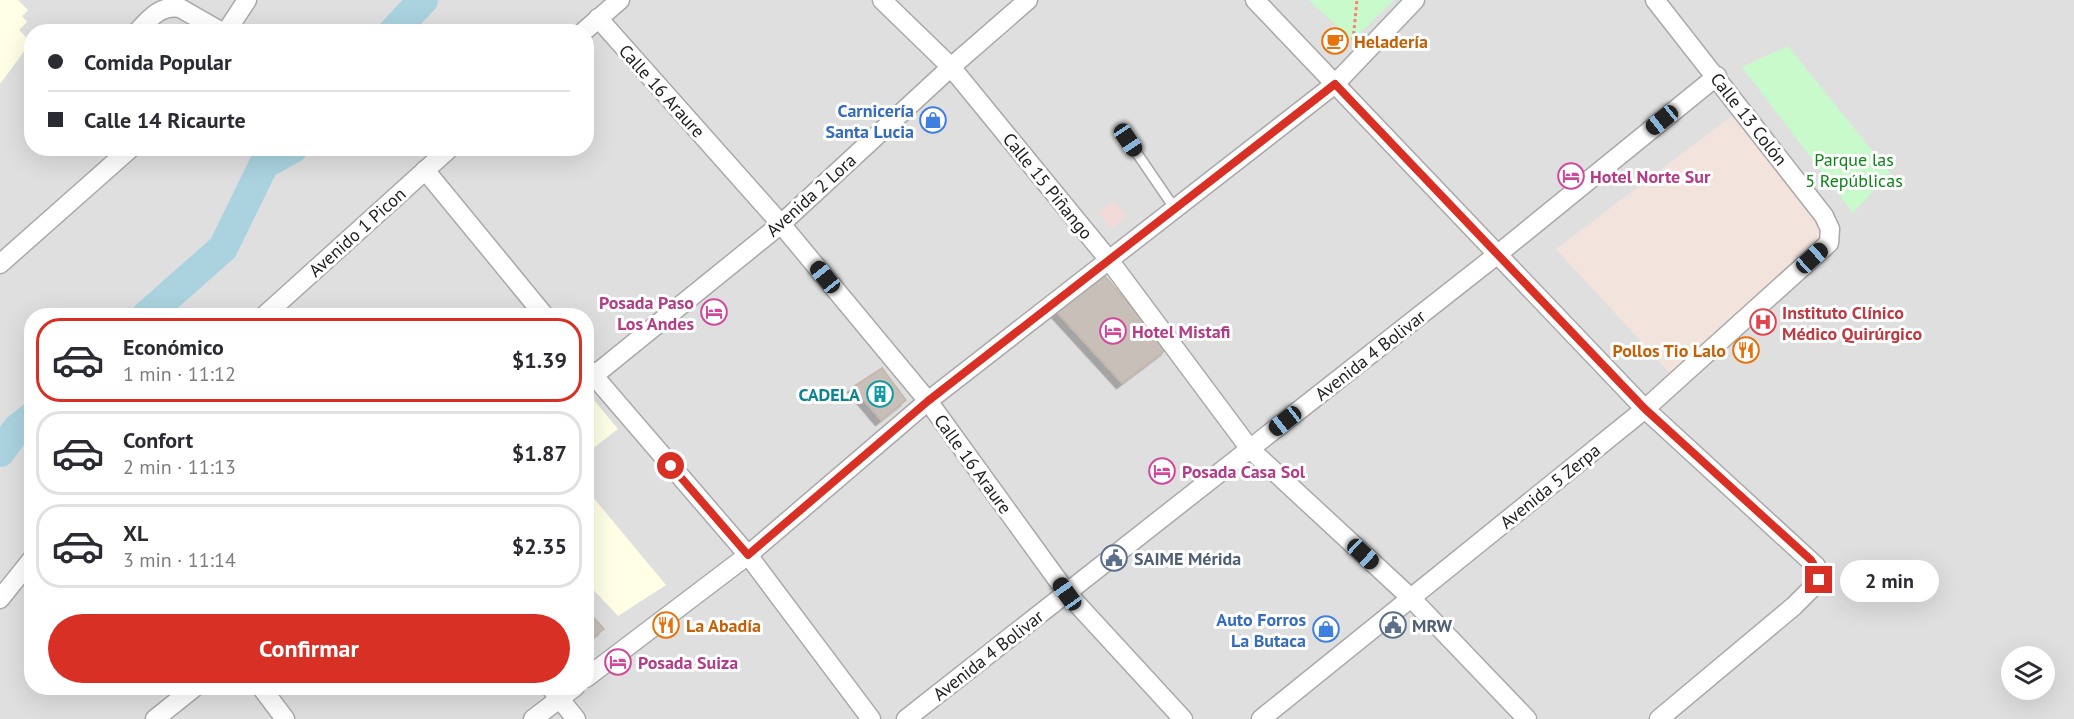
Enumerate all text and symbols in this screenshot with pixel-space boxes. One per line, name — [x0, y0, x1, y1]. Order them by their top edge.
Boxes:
cafe icon: Heladería — [1320, 26, 1350, 56]
place label: Heladería — [1354, 30, 1428, 53]
street label: Calle 16 Araure — [614, 40, 710, 142]
text: Comida Popular — [84, 48, 232, 76]
street label: Calle 13 Colón — [1706, 68, 1792, 170]
place label: Carnicería Santa Lucia — [825, 99, 914, 143]
car — [1642, 102, 1682, 138]
shop icon: Carnicería Santa Lucia — [918, 105, 948, 135]
text: Calle 14 Ricaurte — [84, 106, 246, 134]
car — [1110, 120, 1146, 160]
street label: Calle 15 Piñango — [998, 128, 1098, 244]
park label: Parque las 5 Repúblicas — [1805, 148, 1903, 192]
street label: Avenida 2 Lora — [761, 149, 861, 241]
hotel icon: Hotel Norte Sur — [1556, 161, 1586, 191]
place label: Hotel Norte Sur — [1590, 165, 1711, 188]
street label: Avenido 1 Picon — [304, 182, 410, 282]
car — [1793, 239, 1831, 277]
car — [807, 257, 843, 297]
place label: Posada Paso Los Andes — [599, 291, 694, 335]
hotel icon: Posada Paso Los Andes — [699, 297, 729, 327]
place label: Instituto Clínico Médico Quirúrgico — [1782, 301, 1922, 345]
street label: Avenida 4 Bolivar — [1310, 305, 1430, 405]
hospital icon: Instituto Clínico Médico Quirúrgico — [1748, 307, 1778, 337]
hotel icon: Hotel Mistafi — [1098, 316, 1128, 346]
place label: Hotel Mistafi — [1132, 320, 1231, 343]
icon: car — [51, 333, 105, 387]
text: Económico — [123, 333, 224, 361]
restaurant icon: Pollos Tio Lalo — [1731, 335, 1761, 365]
place label: Pollos Tio Lalo — [1613, 339, 1726, 362]
text: $1.39 — [512, 346, 567, 374]
text: 1 min · 11:12 — [123, 361, 236, 387]
building icon: CADELA — [865, 379, 895, 409]
place label: CADELA — [798, 383, 860, 406]
car — [1265, 403, 1305, 439]
street label: Calle 16 Araure — [929, 410, 1017, 518]
icon: car — [51, 426, 105, 480]
text: Confort — [123, 426, 193, 454]
street label: Avenida 5 Zerpa — [1495, 438, 1605, 534]
text: $1.87 — [512, 439, 567, 467]
route start — [657, 452, 684, 479]
text: 2 min · 11:13 — [123, 454, 236, 480]
hotel icon: Posada Casa Sol — [1147, 456, 1177, 486]
place label: Posada Casa Sol — [1182, 460, 1306, 483]
icon: car — [51, 519, 105, 573]
text: XL — [123, 519, 148, 547]
text: $2.35 — [512, 532, 567, 560]
car — [1344, 535, 1382, 573]
public building icon: SAIME Mérida — [1099, 543, 1129, 573]
text: 3 min · 11:14 — [123, 547, 236, 573]
place label: SAIME Mérida — [1134, 547, 1241, 570]
callout: 2 min — [1840, 559, 1939, 601]
route end — [1805, 566, 1832, 593]
text: 2 min — [1865, 568, 1914, 594]
car — [1049, 574, 1085, 614]
street label: Avenida 4 Bolivar — [928, 605, 1048, 705]
place label: Auto Forros La Butaca — [1216, 608, 1306, 652]
restaurant icon: La Abadía — [651, 610, 681, 640]
public building icon: MRW — [1378, 610, 1408, 640]
button: Confirmar — [48, 614, 570, 683]
place label: La Abadía — [686, 614, 761, 637]
shop icon: Auto Forros La Butaca — [1311, 614, 1341, 644]
place label: MRW — [1412, 614, 1453, 637]
map controls — [2001, 646, 2055, 700]
button: layers — [2001, 646, 2055, 700]
hotel icon: Posada Suiza — [603, 647, 633, 677]
place label: Posada Suiza — [638, 651, 738, 674]

